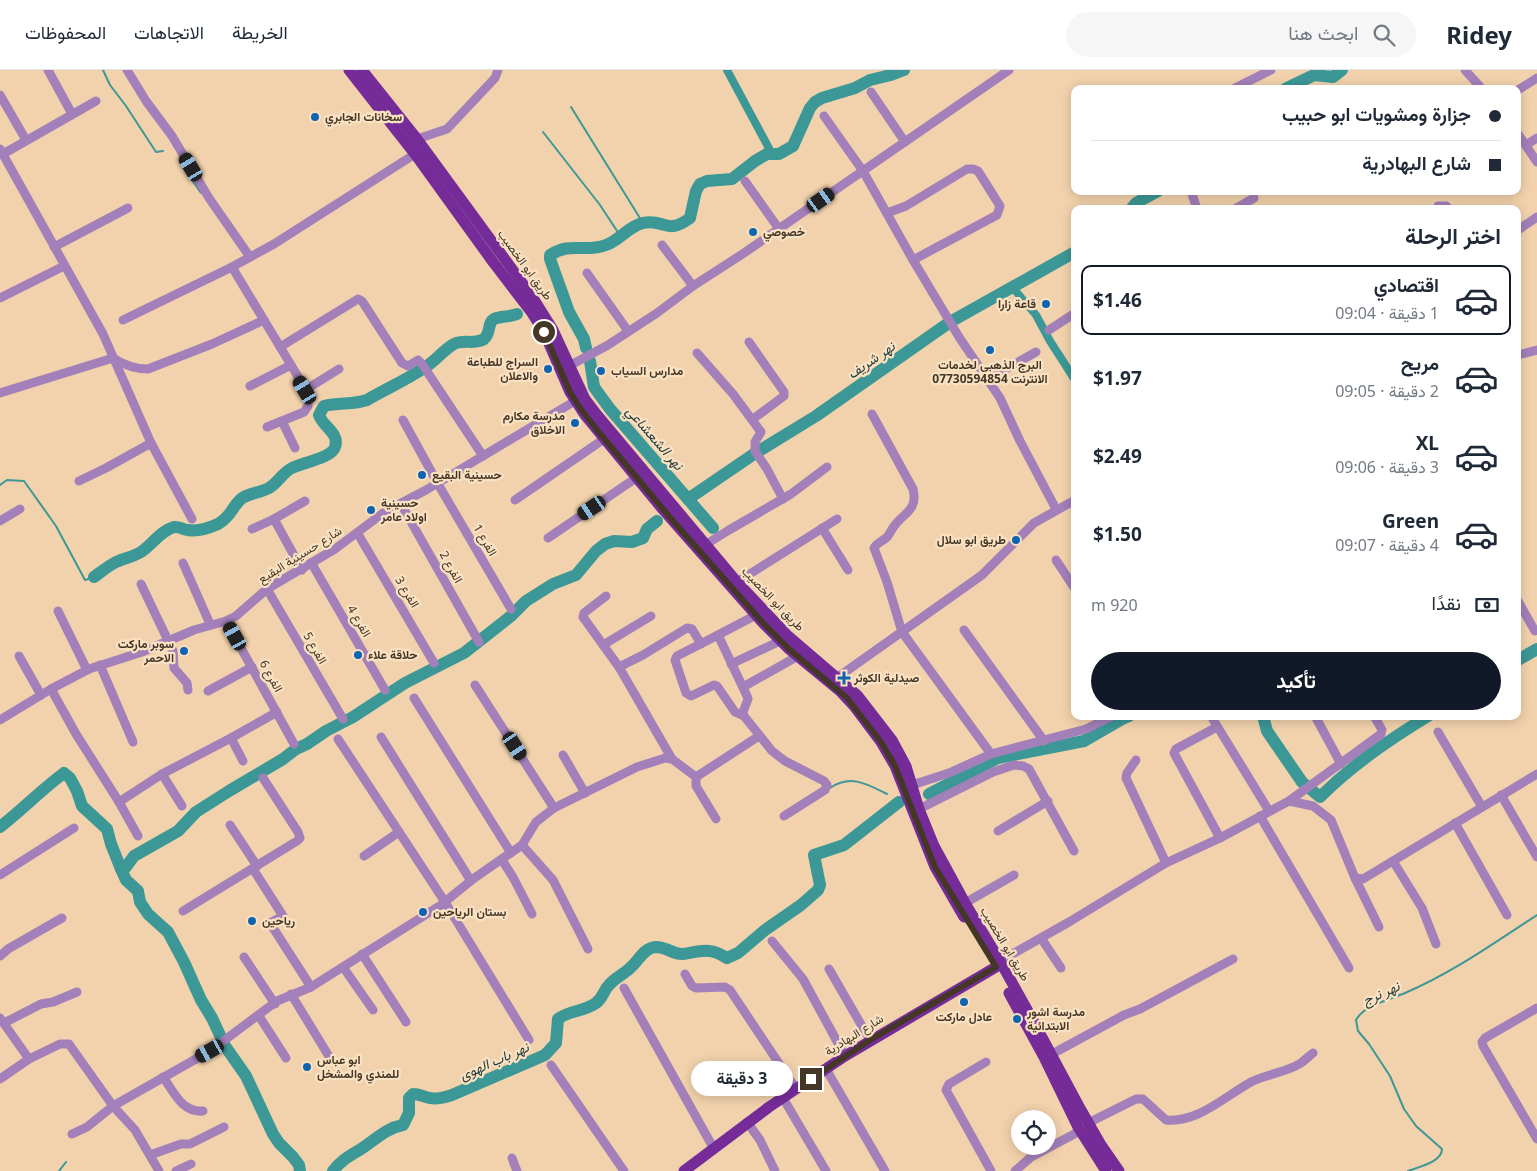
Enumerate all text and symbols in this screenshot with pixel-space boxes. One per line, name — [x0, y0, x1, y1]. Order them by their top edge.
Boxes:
search box — [1066, 12, 1416, 57]
text: Ridey — [1446, 18, 1512, 51]
text: المحفوظات — [25, 20, 106, 44]
text: الاتجاهات — [134, 20, 204, 44]
text: الخريطة — [232, 20, 288, 44]
text: ابحث هنا — [1288, 20, 1358, 46]
icon: search — [1370, 21, 1398, 49]
text: جزارة ومشويات ابو حبيب — [1282, 101, 1471, 127]
place label: سخانات الجابري — [325, 108, 402, 127]
marker: سخانات الجابري — [309, 111, 321, 123]
car — [176, 150, 205, 184]
text: شارع البهادرية — [1362, 150, 1471, 176]
car — [804, 185, 837, 215]
text: اختر الرحلة — [1405, 220, 1501, 250]
place label: خصوصي — [763, 223, 805, 242]
street label: طريق ابو الخصيب — [494, 226, 557, 304]
marker: خصوصي — [747, 226, 759, 238]
text: اقتصادي — [1374, 272, 1439, 298]
icon: car — [1454, 278, 1499, 323]
text: $1.46 — [1093, 287, 1142, 313]
place label: قاعة زارا — [998, 295, 1036, 312]
marker: قاعة زارا — [1040, 298, 1052, 310]
text: 1 دقيقة · 09:04 — [1335, 302, 1439, 324]
route start — [533, 321, 555, 343]
water label: نهر شريف — [843, 336, 899, 383]
marker: البرج الذهبي لخدمات الانترنت 07730594854 — [984, 344, 996, 356]
text: مريح — [1401, 350, 1439, 376]
place label: السراج للطباعة والاعلان — [467, 353, 538, 384]
place label: البرج الذهبي لخدمات الانترنت 07730594854 — [932, 356, 1048, 387]
icon: car — [1454, 356, 1499, 401]
place label: مدارس السياب — [611, 362, 684, 379]
marker: السراج للطباعة والاعلان — [542, 363, 554, 375]
marker: مدارس السياب — [595, 365, 607, 377]
text: $1.97 — [1093, 365, 1142, 391]
car — [290, 373, 319, 407]
text: 2 دقيقة · 09:05 — [1335, 380, 1439, 402]
water label: نهر الشعشاعي — [620, 402, 689, 476]
place label: مدرسة مكارم الاخلاق — [503, 407, 565, 438]
marker: مدرسة مكارم الاخلاق — [569, 417, 581, 429]
text: XL — [1416, 430, 1439, 456]
icon: car — [1454, 434, 1499, 479]
text: $2.49 — [1093, 443, 1142, 469]
text: 3 دقيقة · 09:06 — [1335, 456, 1439, 478]
place label: حسينية البقيع — [432, 466, 502, 483]
marker: حسينية البقيع — [416, 469, 428, 481]
car — [575, 493, 608, 523]
place label: حسينية اولاد عامر — [380, 494, 427, 525]
marker: حسينية اولاد عامر — [365, 504, 377, 516]
text: Green — [1382, 508, 1439, 534]
icon: car — [1454, 512, 1499, 557]
street label: الفرع 1 — [469, 521, 501, 559]
text: $1.50 — [1093, 521, 1142, 547]
street label: شارع حسينية البقيع — [254, 522, 346, 588]
place label: طريق ابو سلال — [937, 531, 1006, 548]
marker: طريق ابو سلال — [1010, 534, 1022, 546]
text: 4 دقيقة · 09:07 — [1335, 534, 1439, 556]
street label: الفرع 2 — [435, 548, 467, 586]
street label: طريق ابو الخصيب — [738, 563, 809, 635]
street label: الفرع 3 — [390, 573, 424, 611]
text: نقدًا — [1432, 590, 1461, 616]
icon: cash — [1473, 591, 1501, 619]
text: 920 m — [1091, 594, 1138, 616]
street label: الفرع 4 — [343, 602, 375, 640]
car — [221, 619, 248, 653]
street label: الفرع 5 — [299, 629, 331, 667]
place label: سوبر ماركت الاحمر — [118, 635, 174, 666]
marker: سوبر ماركت الاحمر — [178, 645, 190, 657]
place label: حلاقة علاء — [368, 646, 418, 663]
marker: حلاقة علاء — [352, 649, 364, 661]
button: تأكيد — [1091, 652, 1501, 710]
street label: الفرع 6 — [255, 657, 287, 695]
place label: صيدلية الكوثر — [853, 669, 919, 686]
marker: صيدلية الكوثر — [838, 672, 850, 684]
car — [500, 729, 529, 763]
place label: بستان الرياحين — [433, 903, 507, 920]
street label: طريق ابو الخصيب — [977, 904, 1034, 984]
marker: بستان الرياحين — [417, 906, 429, 918]
place label: رياحين — [262, 912, 295, 929]
marker: رياحين — [246, 915, 258, 927]
water label: نهر نرج — [1359, 976, 1404, 1010]
marker: عادل ماركت — [958, 996, 970, 1008]
place label: مدرسة اشور الابتدائية — [1026, 1003, 1085, 1034]
place label: عادل ماركت — [936, 1008, 992, 1025]
street label: شارع البهادرية — [821, 1010, 887, 1060]
marker: مدرسة اشور الابتدائية — [1011, 1013, 1023, 1025]
water label: نهر باب الهوى — [456, 1036, 532, 1084]
car — [193, 1037, 226, 1065]
place label: ابو عباس للمندي والمشخل — [317, 1051, 399, 1084]
marker: ابو عباس للمندي والمشخل — [301, 1061, 313, 1073]
callout: 3 دقيقة — [691, 1062, 794, 1096]
text: 3 دقيقة — [716, 1067, 768, 1089]
route end — [800, 1068, 822, 1090]
map controls — [1011, 1110, 1056, 1155]
button: locate — [1011, 1110, 1056, 1155]

